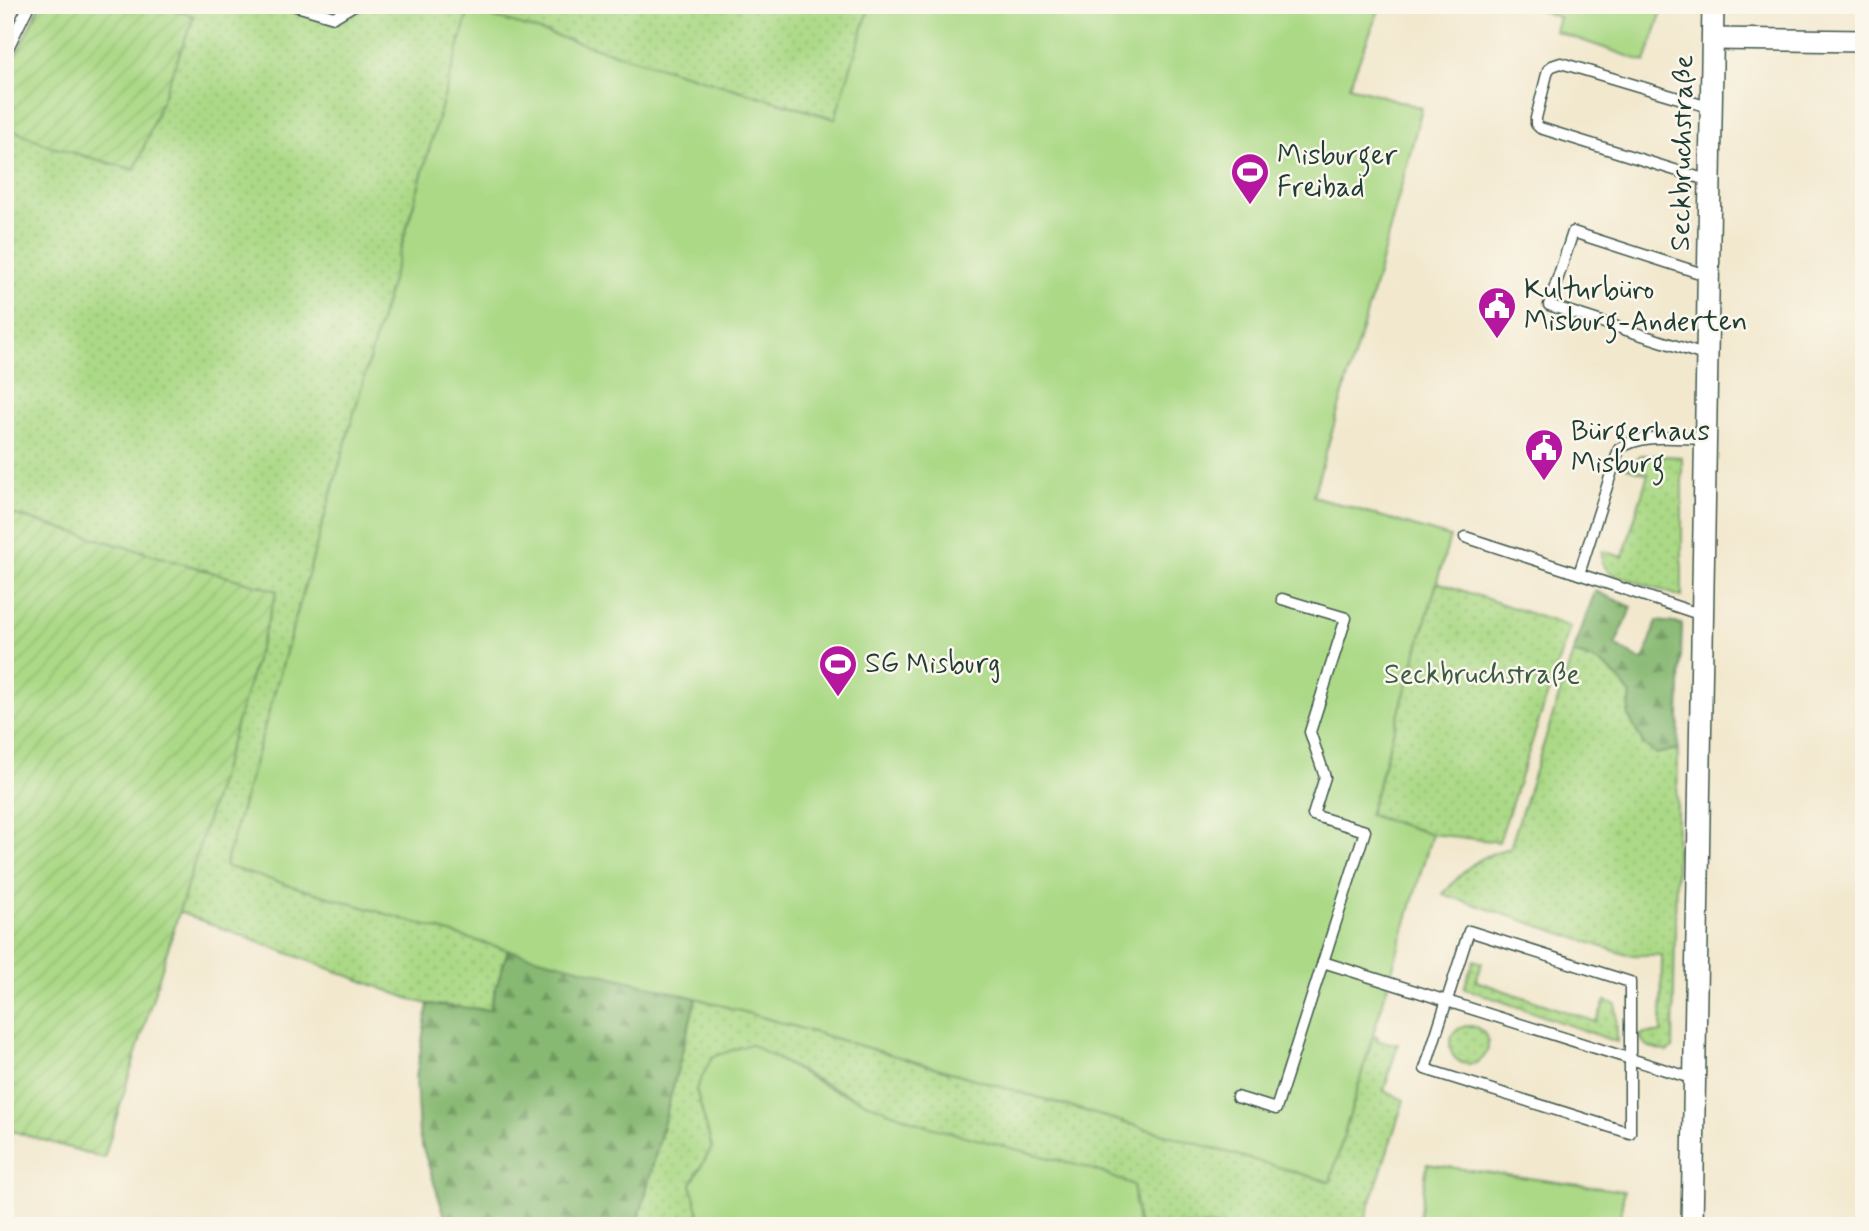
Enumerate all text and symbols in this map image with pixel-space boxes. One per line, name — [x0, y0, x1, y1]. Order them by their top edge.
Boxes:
street label: Seckbruchstraße — [1663, 55, 1703, 251]
place label: Misburger Freibad — [1277, 138, 1398, 207]
sports icon: Misburger Freibad — [1229, 151, 1271, 206]
place label: Kulturbüro Misburg-Anderten — [1524, 272, 1748, 344]
public building icon: Kulturbüro Misburg-Anderten — [1476, 285, 1518, 340]
place label: Bürgerhaus Misburg — [1571, 414, 1710, 486]
public building icon: Bürgerhaus Misburg — [1523, 427, 1565, 482]
sports icon: SG Misburg — [817, 643, 859, 698]
place label: SG Misburg — [865, 646, 1001, 683]
park label: Seckbruchstraße — [1384, 657, 1580, 694]

